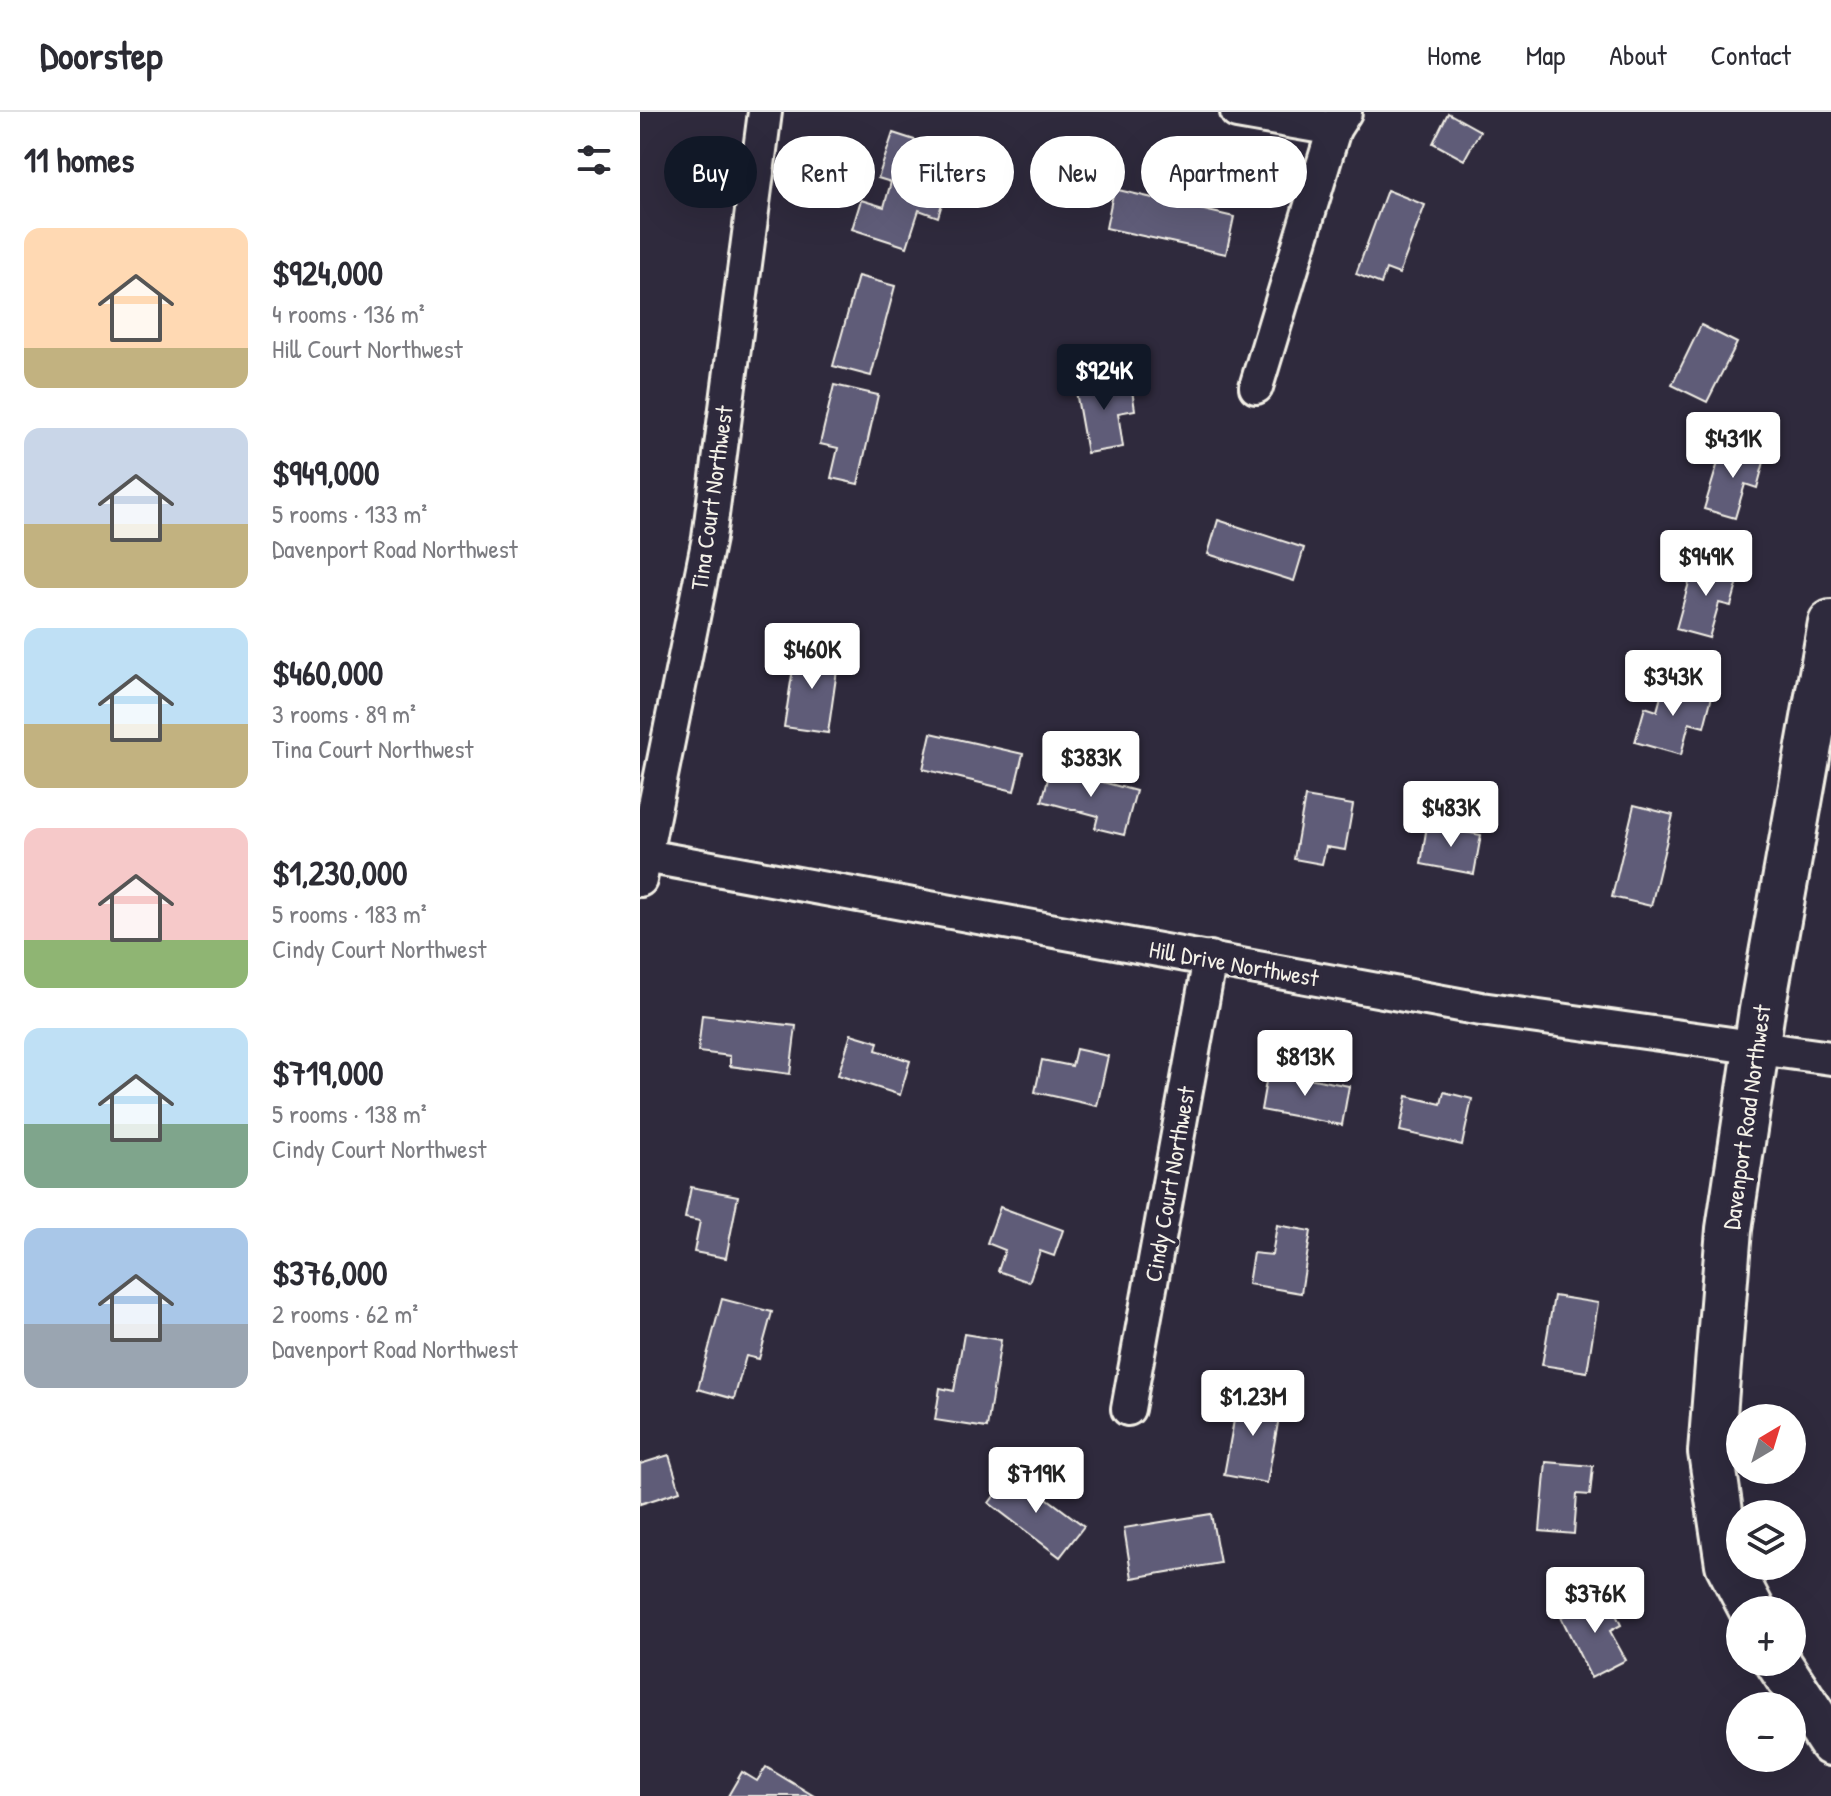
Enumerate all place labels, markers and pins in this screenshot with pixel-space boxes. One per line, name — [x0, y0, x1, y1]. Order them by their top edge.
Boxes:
pin: $924K — [1048, 344, 1160, 412]
pin: $431K — [1677, 412, 1789, 480]
pin: $949K — [1650, 530, 1762, 598]
pin: $460K — [756, 623, 868, 691]
pin: $343K — [1617, 650, 1729, 718]
pin: $383K — [1035, 731, 1147, 799]
pin: $483K — [1395, 781, 1507, 849]
pin: $813K — [1249, 1030, 1361, 1098]
pin: $1.23M — [1188, 1370, 1318, 1438]
pin: $719K — [980, 1447, 1092, 1515]
pin: $376K — [1539, 1567, 1651, 1635]

